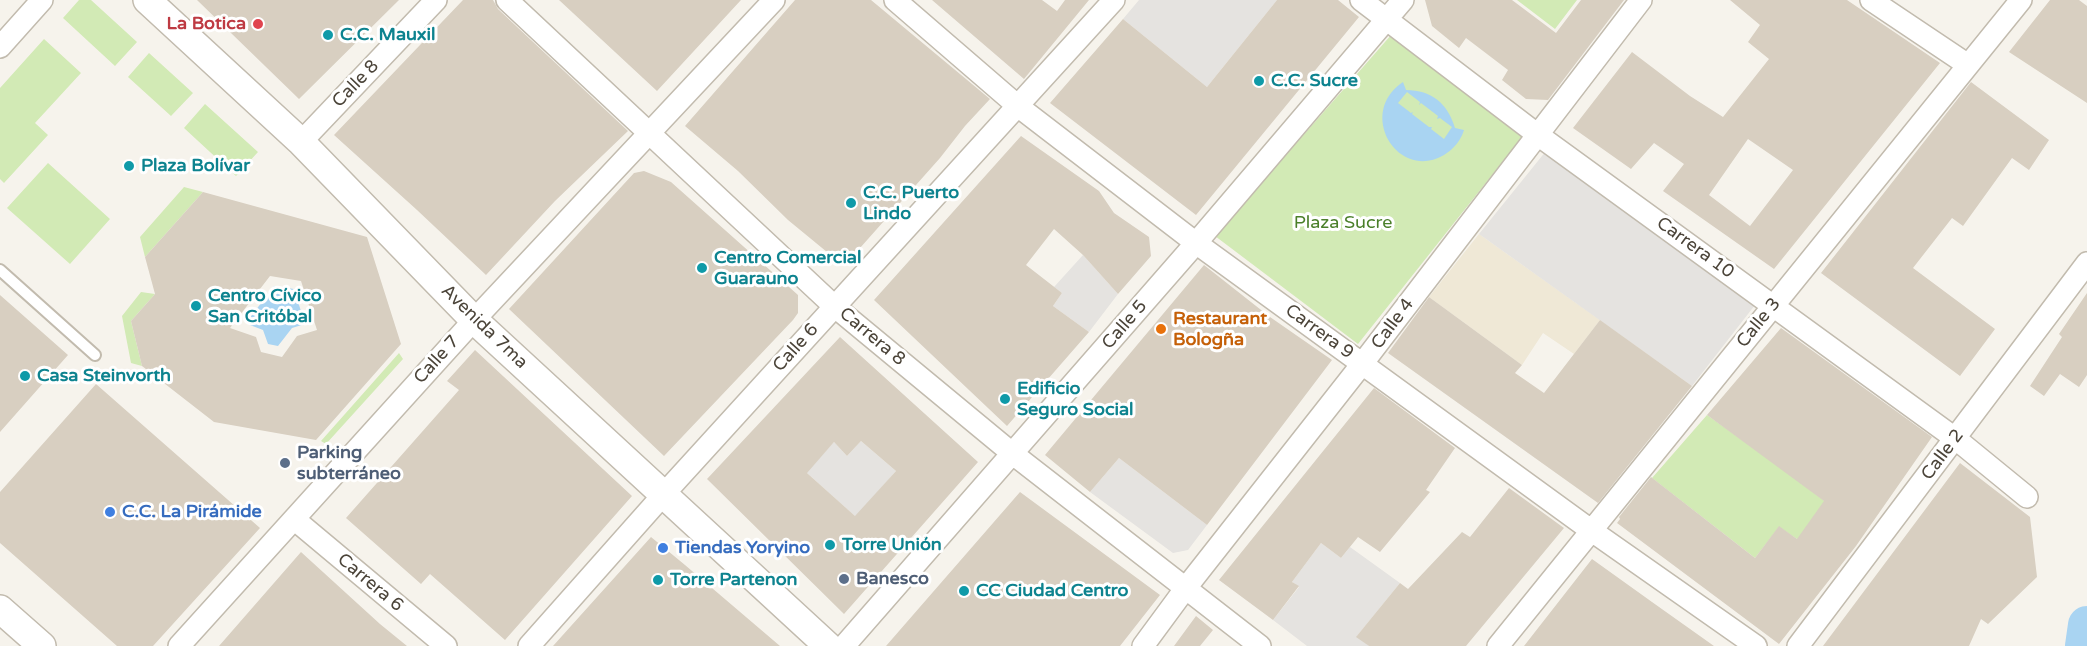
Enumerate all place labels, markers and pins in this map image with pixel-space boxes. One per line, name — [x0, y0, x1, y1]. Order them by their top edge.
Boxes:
place label: La Botica — [167, 13, 246, 35]
marker: La Botica — [251, 17, 265, 31]
place label: C.C. Mauxil — [340, 24, 435, 46]
marker: C.C. Mauxil — [321, 28, 335, 42]
place label: C.C. Sucre — [1271, 70, 1358, 92]
marker: C.C. Sucre — [1252, 74, 1266, 88]
place label: Plaza Bolívar — [141, 155, 250, 177]
marker: Plaza Bolívar — [122, 159, 136, 173]
place label: C.C. Puerto Lindo — [863, 182, 959, 224]
marker: C.C. Puerto Lindo — [844, 196, 858, 210]
place label: Centro Comercial Guarauno — [714, 247, 861, 290]
marker: Centro Comercial Guarauno — [695, 261, 709, 275]
place label: Centro Cívico San Critóbal — [208, 285, 322, 328]
marker: Centro Cívico San Critóbal — [189, 299, 203, 313]
place label: Restaurant Bologña — [1173, 308, 1267, 350]
marker: Restaurant Bologña — [1154, 322, 1168, 336]
place label: Casa Steinvorth — [37, 365, 171, 387]
marker: Casa Steinvorth — [18, 369, 32, 383]
place label: Edificio Seguro Social — [1017, 378, 1134, 420]
marker: Edificio Seguro Social — [998, 392, 1012, 406]
place label: Parking subterráneo — [297, 442, 401, 484]
marker: Parking subterráneo — [278, 456, 292, 470]
place label: C.C. La Pirámide — [122, 501, 262, 523]
marker: C.C. La Pirámide — [103, 505, 117, 519]
place label: Torre Unión — [842, 534, 942, 556]
place label: Tiendas Yoryino — [675, 537, 810, 559]
marker: Torre Unión — [823, 538, 837, 552]
marker: Tiendas Yoryino — [656, 541, 670, 555]
place label: Banesco — [856, 568, 929, 590]
place label: Torre Partenon — [670, 569, 798, 591]
marker: Banesco — [837, 572, 851, 586]
marker: Torre Partenon — [651, 573, 665, 587]
place label: CC Ciudad Centro — [976, 580, 1128, 602]
marker: CC Ciudad Centro — [957, 584, 971, 598]

